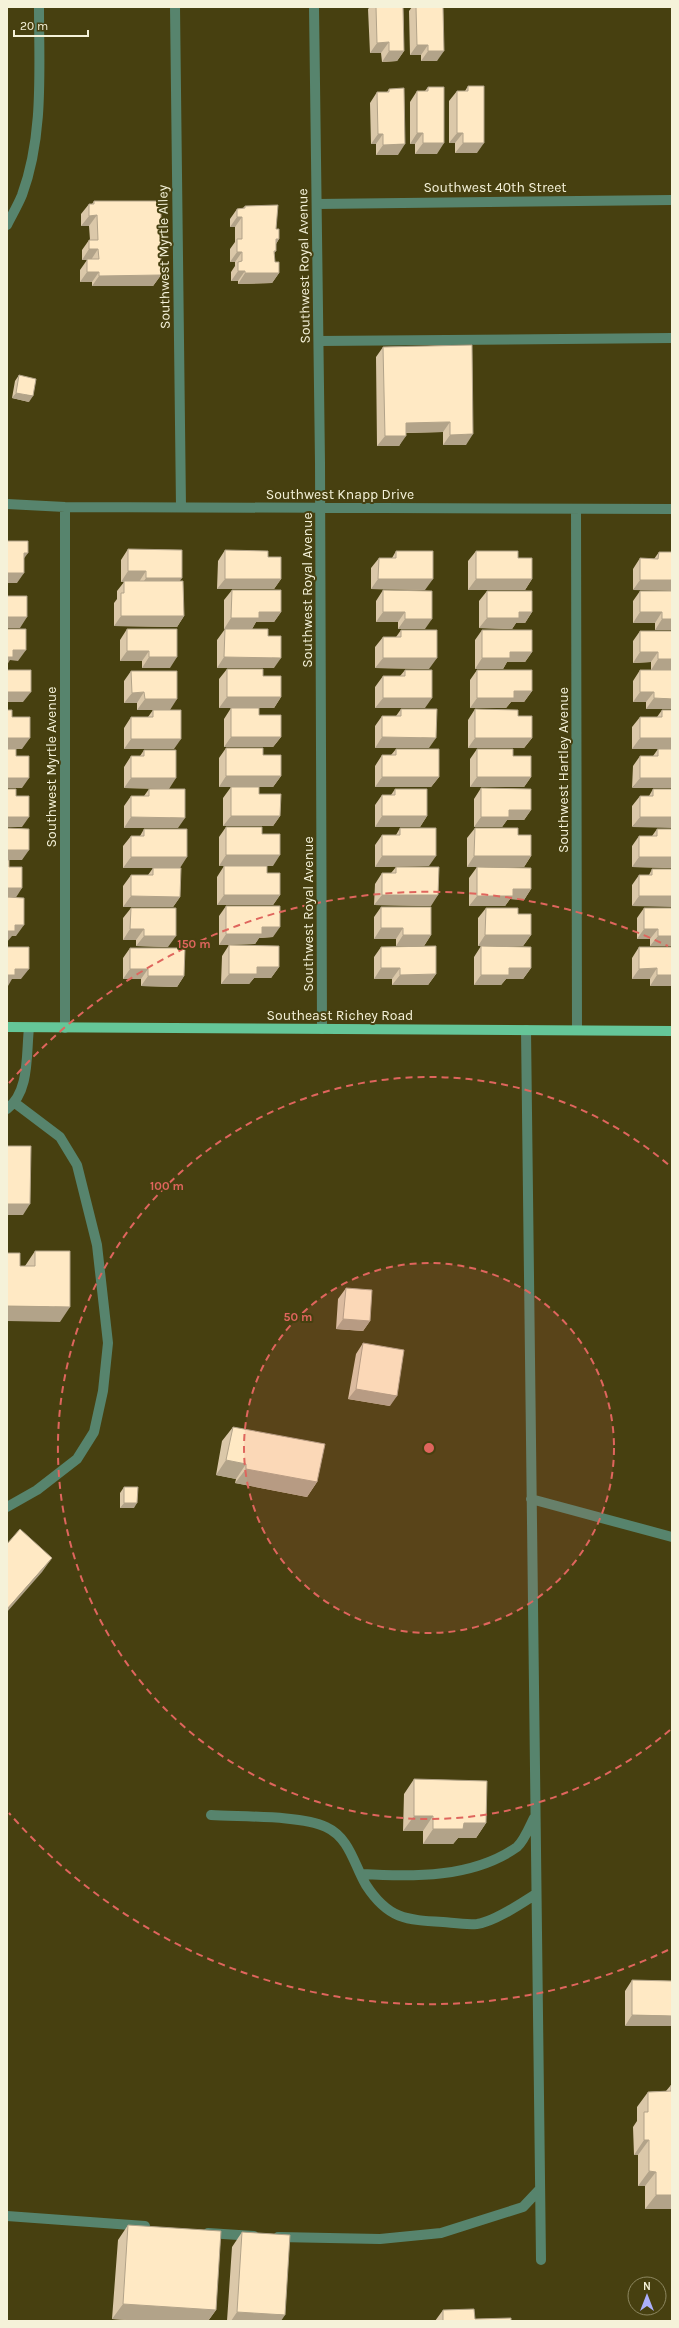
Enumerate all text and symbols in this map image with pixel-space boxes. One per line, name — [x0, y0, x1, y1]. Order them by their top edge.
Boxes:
scale bar — [14, 12, 88, 38]
text: 20 m — [20, 19, 48, 33]
street label: Southwest 40th Street — [423, 179, 567, 196]
street label: Southwest Myrtle Alley — [154, 184, 174, 329]
street label: Southwest Royal Avenue — [294, 188, 314, 344]
street label: Southwest Knapp Drive — [266, 486, 414, 503]
street label: Southwest Royal Avenue — [299, 512, 316, 668]
street label: Southwest Myrtle Avenue — [43, 687, 60, 847]
street label: Southwest Hartley Avenue — [555, 687, 572, 853]
street label: Southwest Royal Avenue — [300, 836, 317, 992]
text: 150 m — [177, 937, 211, 951]
street label: Southeast Richey Road — [267, 1007, 413, 1024]
text: 100 m — [150, 1179, 184, 1193]
text: 50 m — [284, 1310, 313, 1324]
centre of rings — [422, 1441, 436, 1455]
north arrow — [627, 2276, 667, 2316]
text: N — [643, 2280, 651, 2293]

